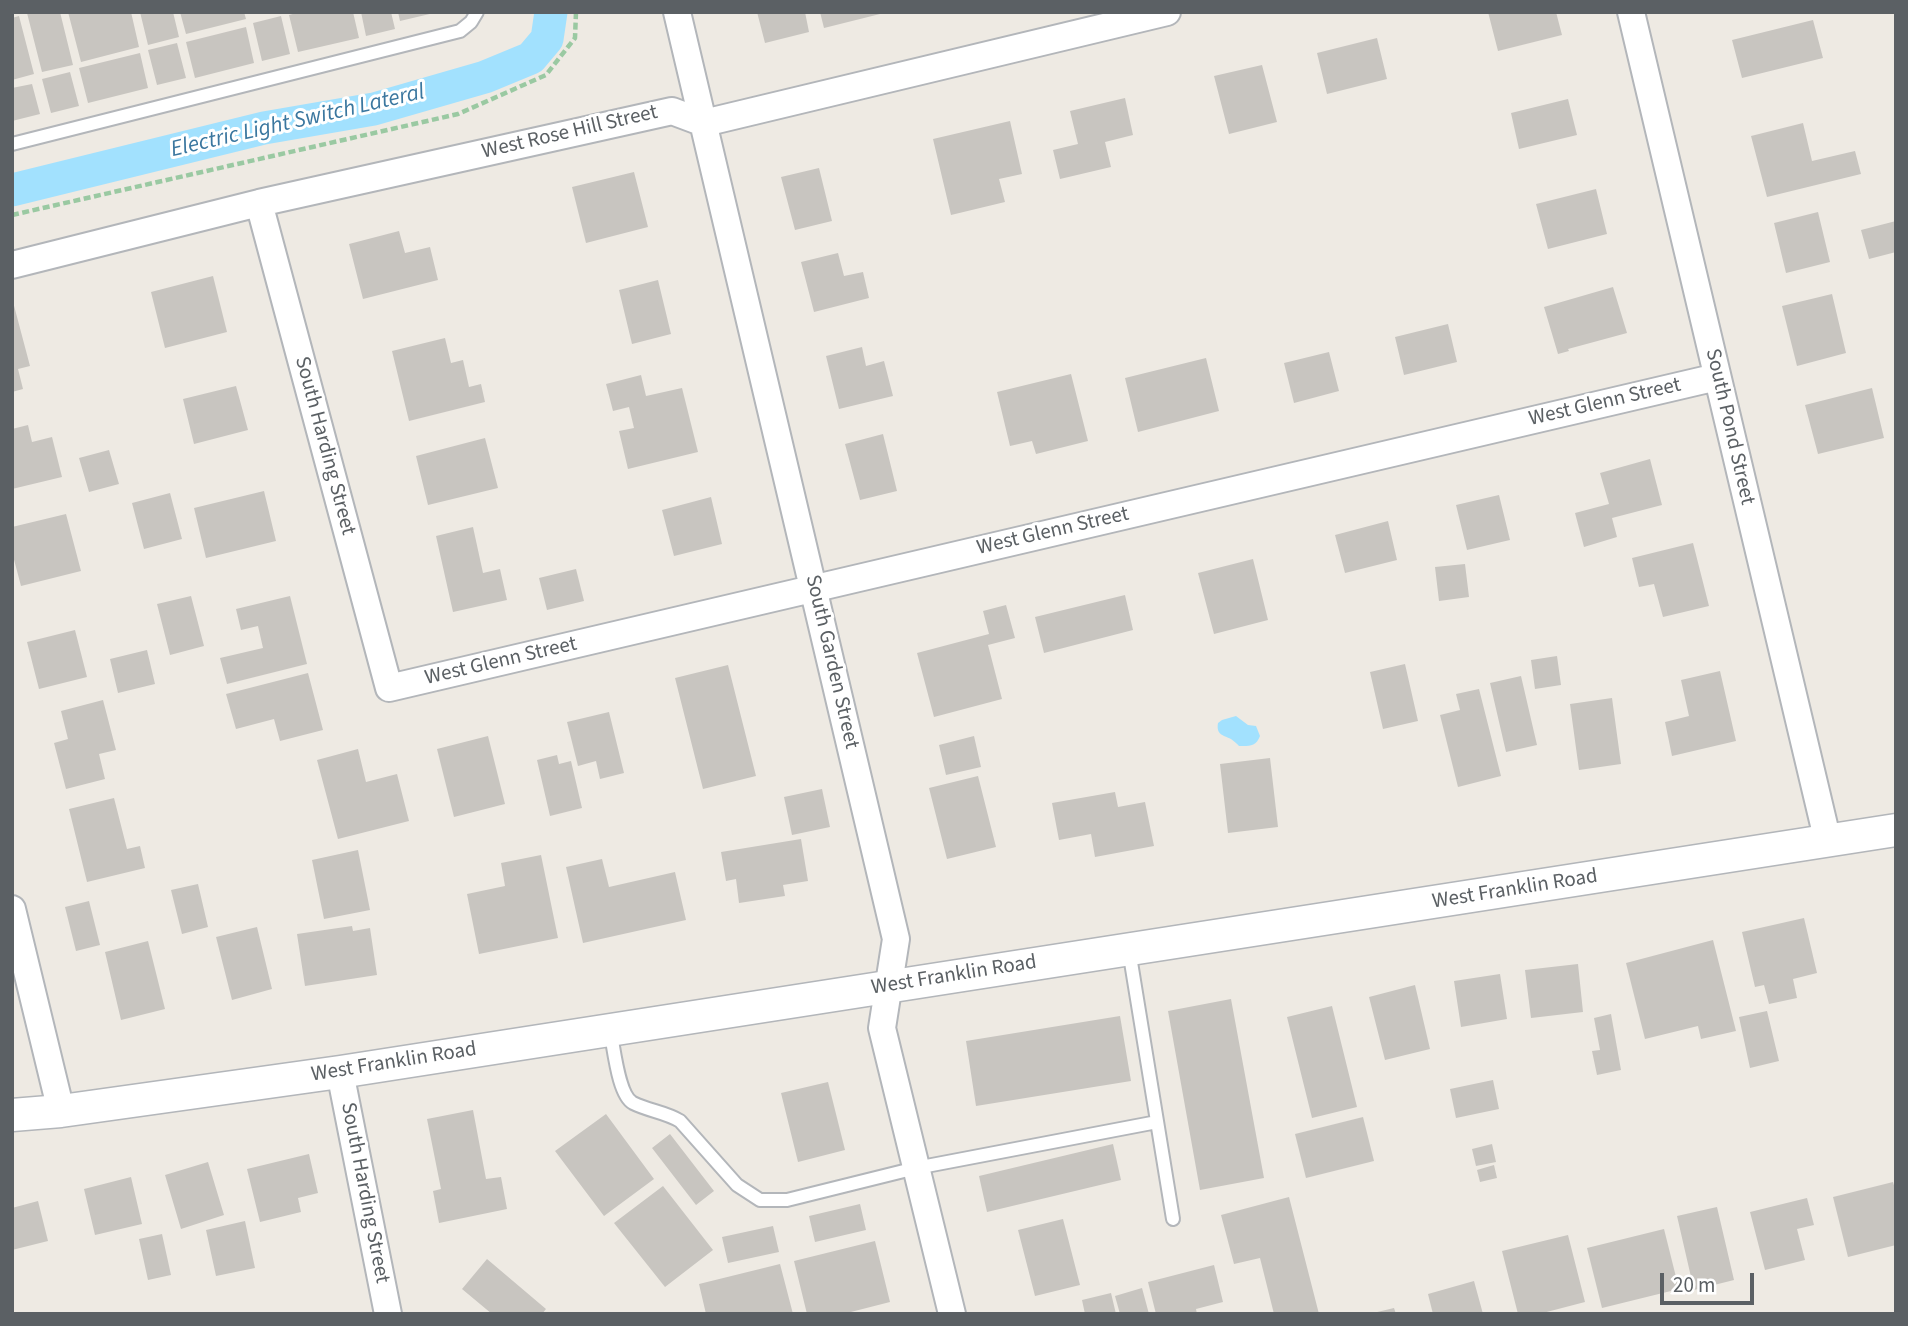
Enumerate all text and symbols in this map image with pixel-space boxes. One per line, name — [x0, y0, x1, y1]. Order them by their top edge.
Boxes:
water label: Electric Light Switch Lateral — [168, 79, 428, 165]
street label: West Rose Hill Street — [480, 101, 660, 165]
street label: South Pond Street — [1699, 346, 1759, 508]
street label: South Harding Street — [288, 354, 360, 538]
street label: West Glenn Street — [1527, 373, 1683, 433]
street label: West Glenn Street — [975, 502, 1131, 562]
street label: South Garden Street — [799, 573, 863, 751]
street label: West Glenn Street — [423, 632, 579, 692]
street label: West Franklin Road — [1431, 864, 1599, 916]
street label: West Franklin Road — [870, 950, 1038, 1002]
street label: West Franklin Road — [310, 1037, 478, 1089]
street label: South Harding Street — [334, 1100, 394, 1286]
scale bar — [1663, 1260, 1758, 1304]
text: 20 m — [1673, 1270, 1715, 1300]

